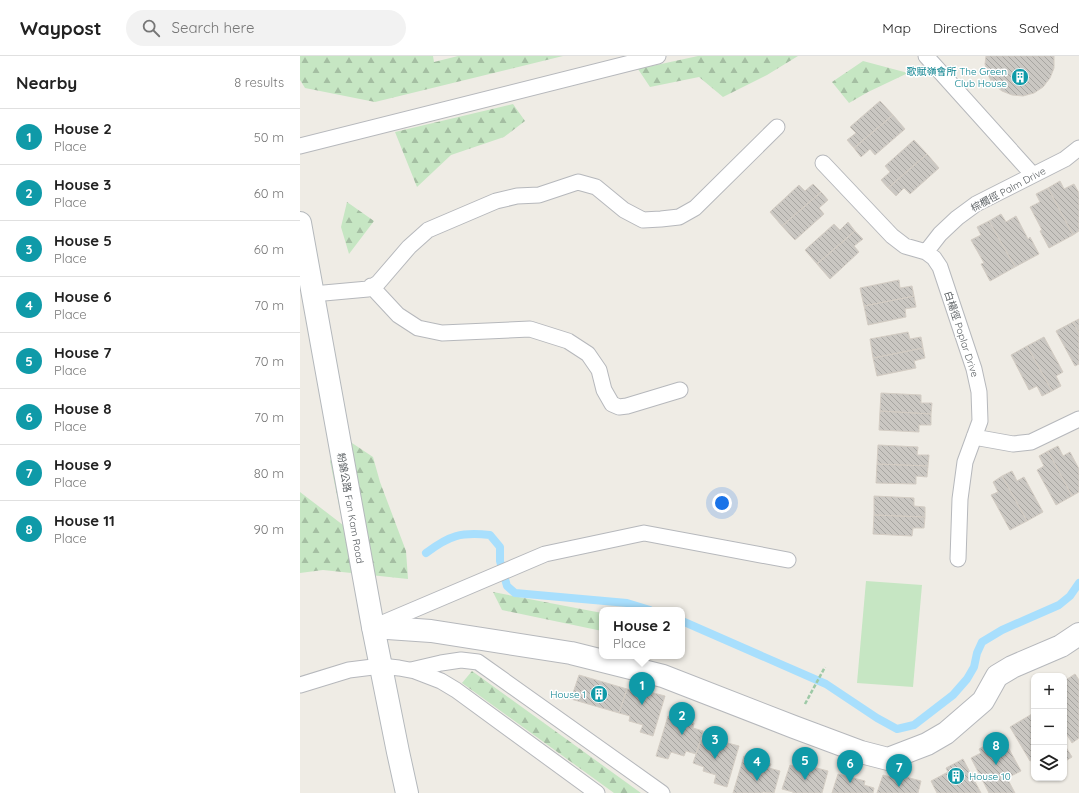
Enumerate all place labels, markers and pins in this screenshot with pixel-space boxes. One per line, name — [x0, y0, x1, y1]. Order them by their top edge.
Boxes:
place label: 歌賦嶺會所 The Green Club House — [907, 65, 1007, 90]
building icon: 歌賦嶺會所 The Green Club House — [1010, 67, 1030, 87]
pin: 1 — [629, 672, 655, 705]
building icon: House 1 — [589, 684, 609, 704]
place label: House 1 — [550, 688, 586, 701]
pin: 2 — [669, 702, 695, 735]
pin: 3 — [702, 726, 728, 759]
pin: 8 — [983, 732, 1009, 765]
pin: 5 — [792, 747, 818, 780]
pin: 4 — [744, 748, 770, 781]
pin: 6 — [837, 750, 863, 783]
pin: 7 — [886, 754, 912, 787]
building icon: House 10 — [946, 766, 966, 786]
place label: House 10 — [969, 770, 1011, 783]

